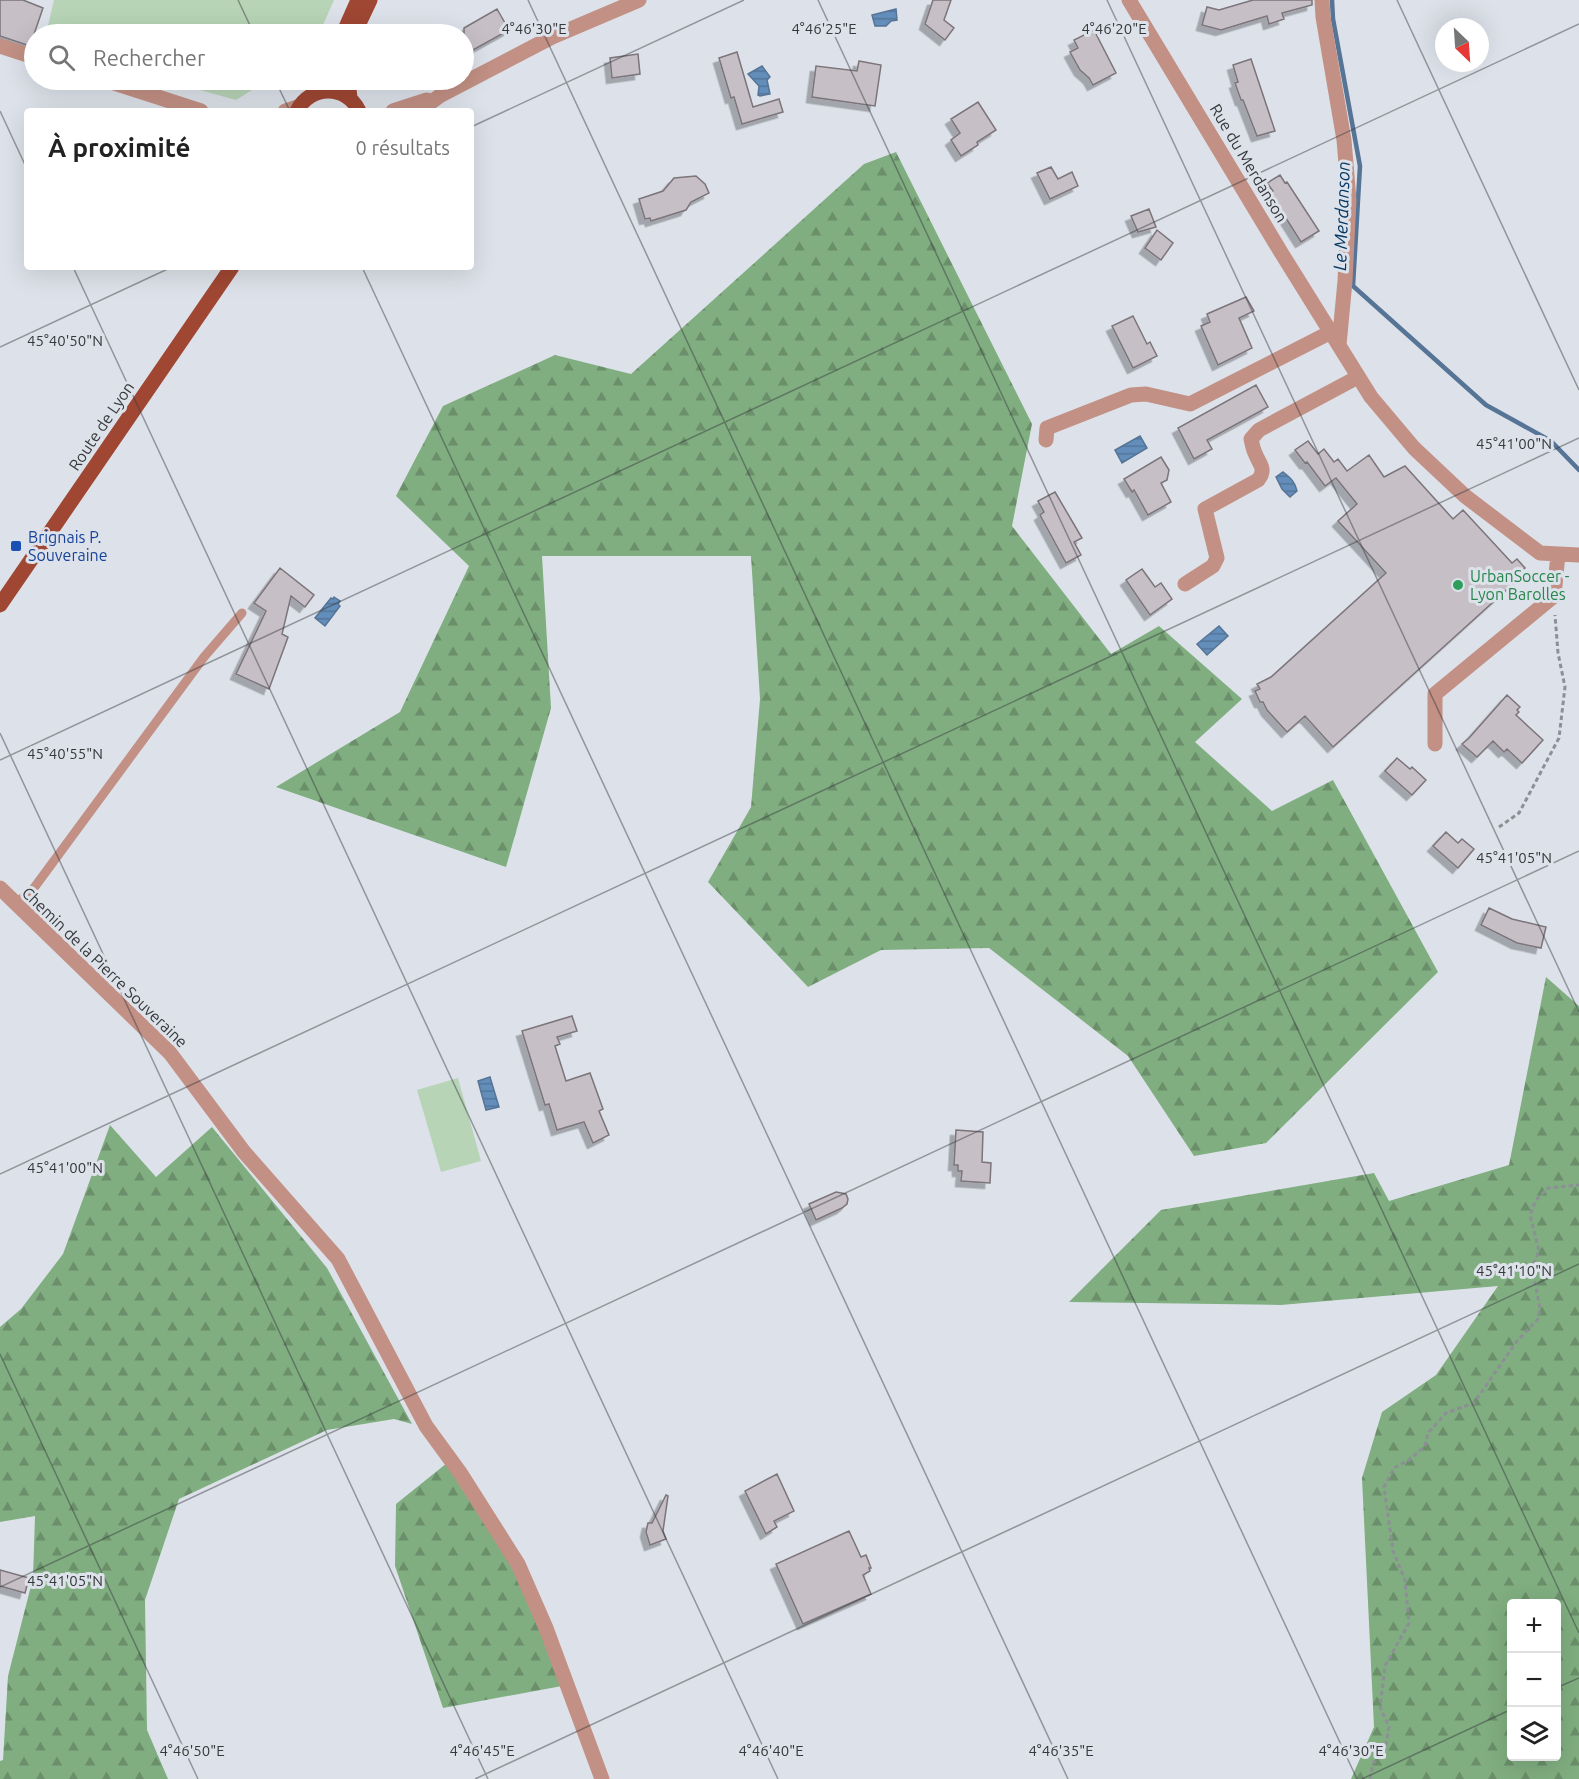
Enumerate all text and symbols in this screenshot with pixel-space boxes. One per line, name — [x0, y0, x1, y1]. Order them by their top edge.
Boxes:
north arrow — [1435, 18, 1489, 72]
text: 4°46'30"E — [501, 20, 567, 37]
text: 4°46'25"E — [791, 20, 857, 37]
text: 4°46'20"E — [1081, 20, 1147, 37]
search box — [24, 24, 474, 90]
icon: search — [45, 41, 78, 74]
text: Rechercher — [93, 45, 205, 70]
street label: Rue du Merdanson — [1207, 101, 1291, 225]
text: À proximité — [48, 133, 190, 162]
text: 0 résultats — [356, 136, 450, 159]
water label: Le Merdanson — [1329, 161, 1353, 271]
text: 45°40'50"N — [27, 332, 103, 349]
street label: Route de Lyon — [65, 378, 137, 474]
text: 45°41'00"N — [1476, 435, 1552, 452]
place label: Brignais P. Souveraine — [28, 528, 108, 564]
marker: Brignais P. Souveraine — [9, 539, 23, 553]
place label: UrbanSoccer - Lyon Barolles — [1470, 567, 1570, 603]
marker: UrbanSoccer - Lyon Barolles — [1451, 578, 1465, 592]
text: 45°40'55"N — [27, 745, 103, 762]
text: 45°41'05"N — [1476, 849, 1552, 866]
street label: Chemin de la Pierre Souveraine — [19, 883, 191, 1051]
text: 45°41'00"N — [27, 1159, 103, 1176]
text: 45°41'10"N — [1476, 1262, 1552, 1279]
text: 45°41'05"N — [27, 1572, 103, 1589]
map controls — [1507, 1599, 1561, 1761]
button: + — [1507, 1599, 1561, 1653]
button: − — [1507, 1653, 1561, 1707]
button: layers — [1507, 1707, 1561, 1761]
text: 4°46'50"E — [159, 1742, 225, 1759]
text: 4°46'45"E — [449, 1742, 515, 1759]
text: 4°46'40"E — [738, 1742, 804, 1759]
text: 4°46'35"E — [1028, 1742, 1094, 1759]
text: 4°46'30"E — [1318, 1742, 1384, 1759]

